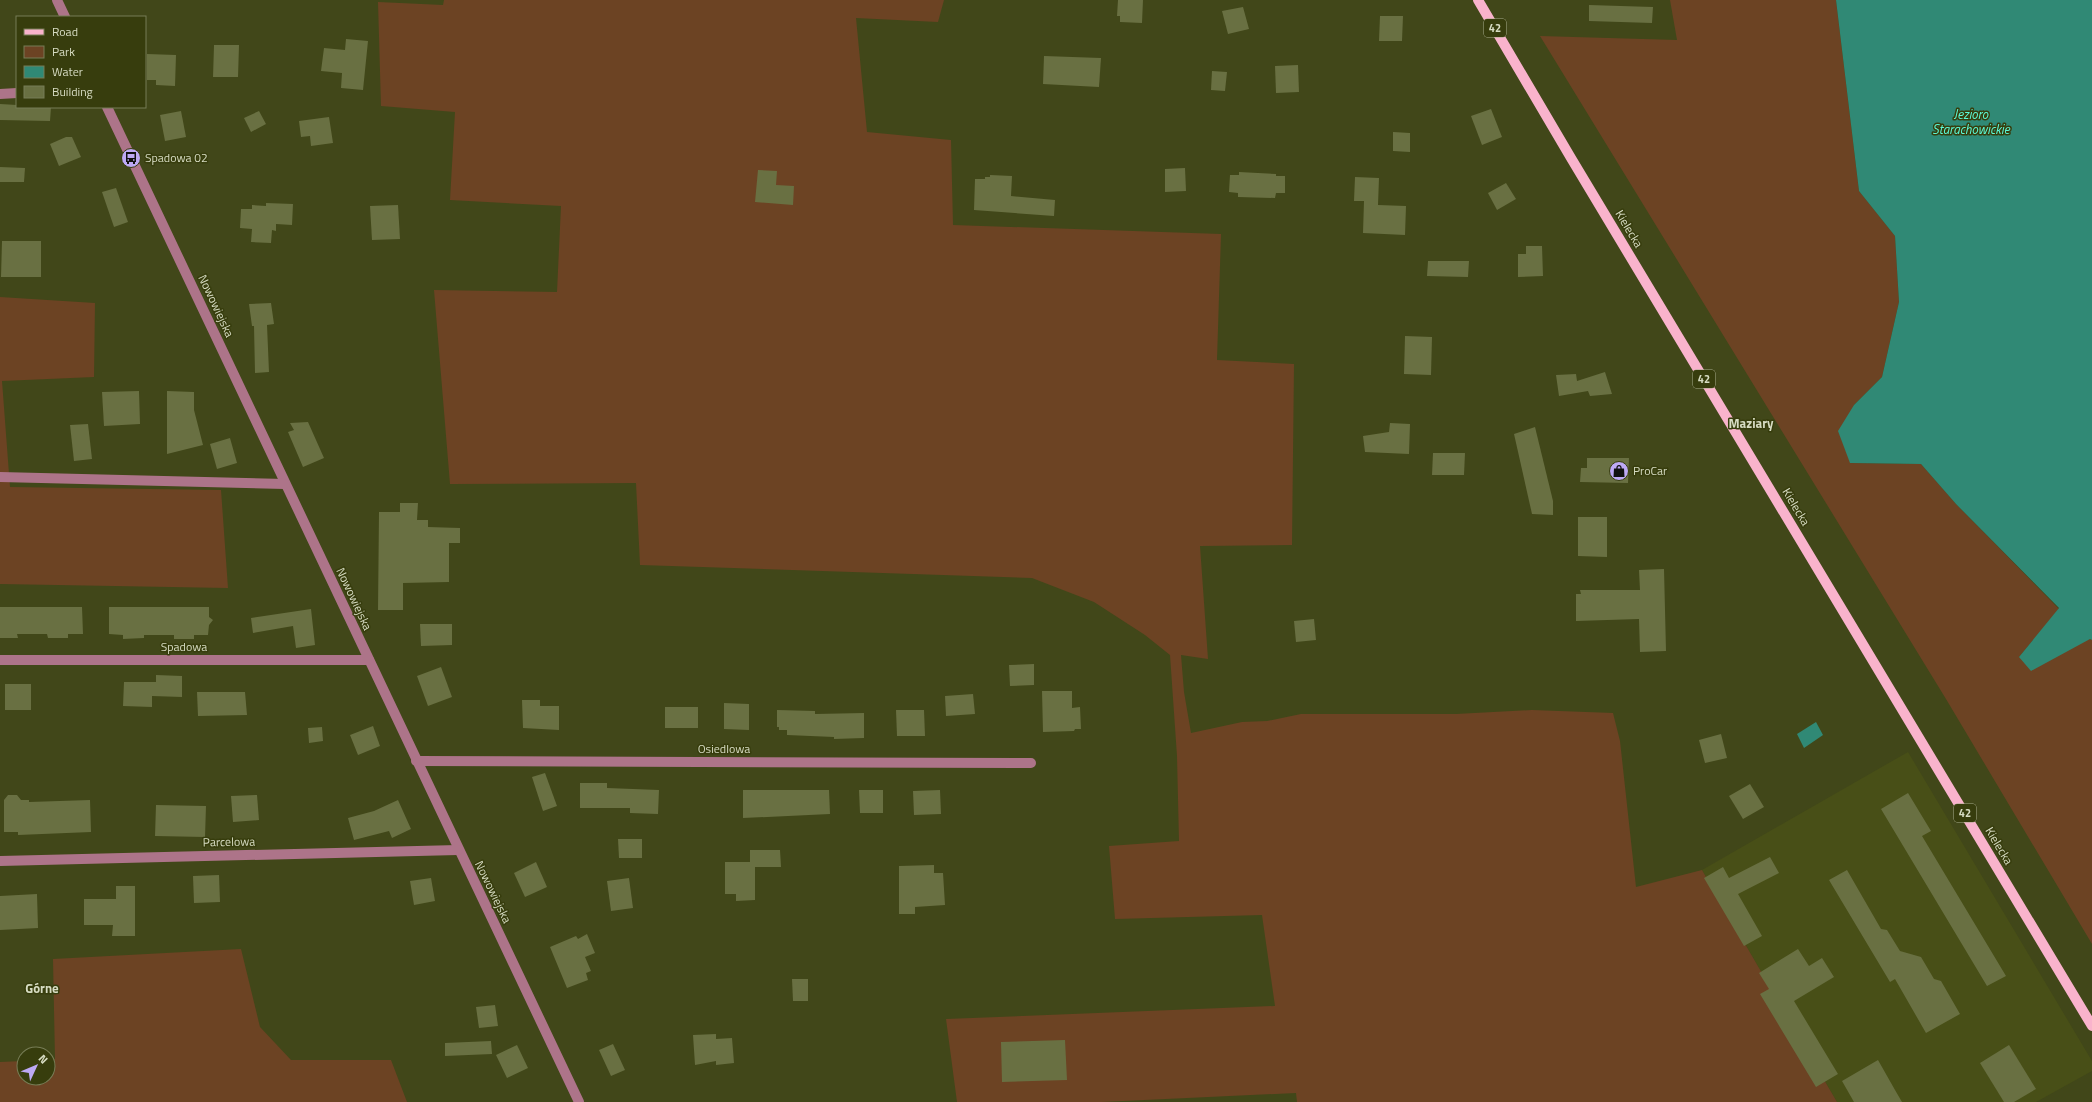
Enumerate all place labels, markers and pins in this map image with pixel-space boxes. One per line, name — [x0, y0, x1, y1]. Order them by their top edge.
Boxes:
bus stop icon: Spadowa 02 — [120, 147, 142, 169]
place label: Spadowa 02 — [145, 148, 208, 167]
shop icon: ProCar — [1608, 460, 1630, 482]
place label: ProCar — [1633, 461, 1667, 480]

